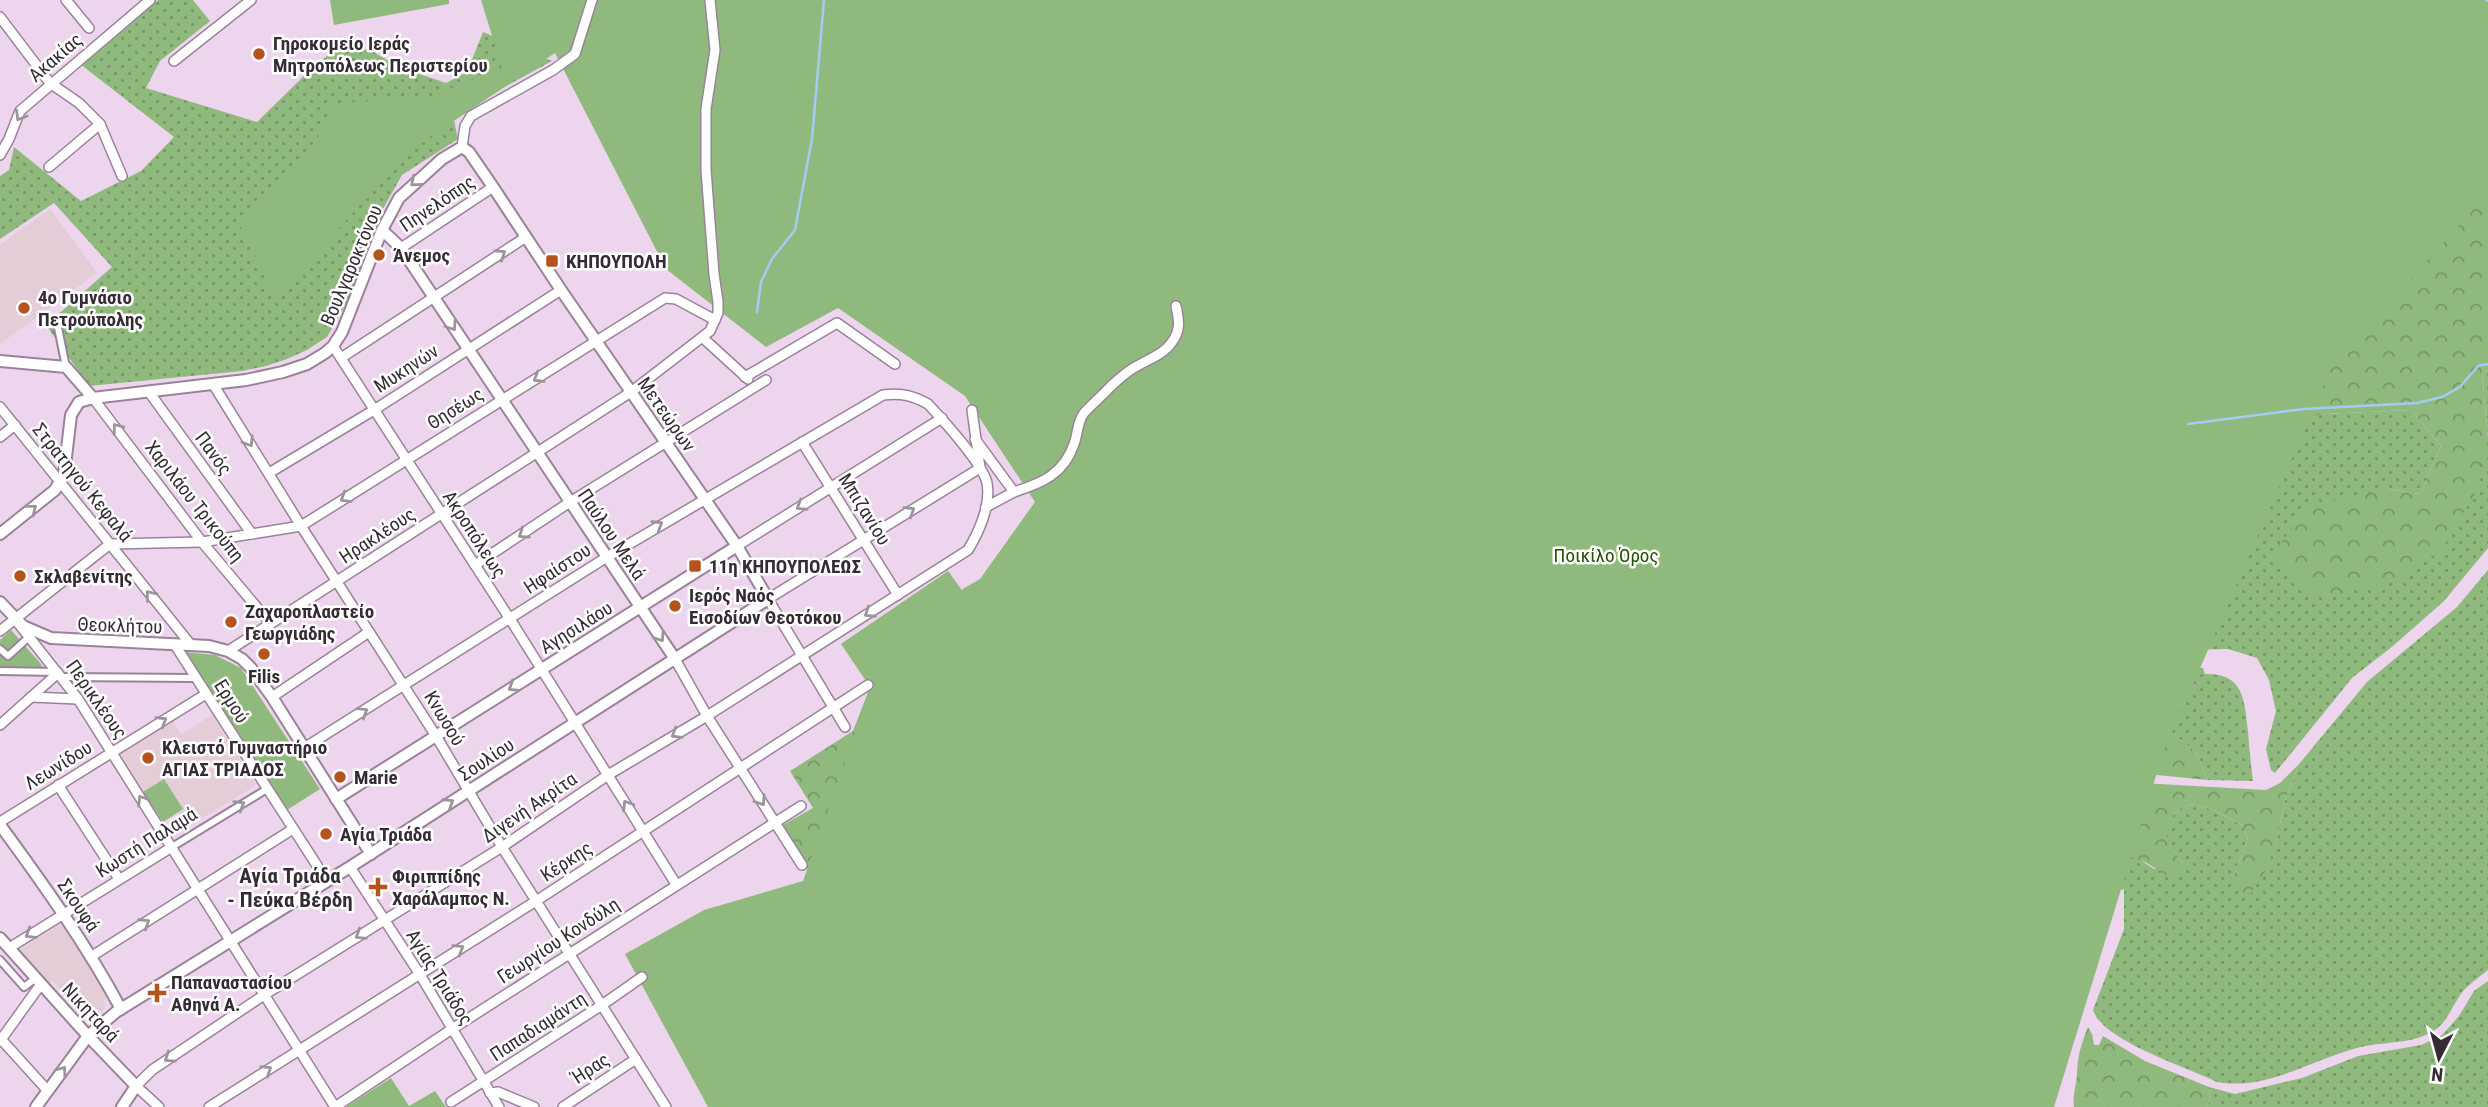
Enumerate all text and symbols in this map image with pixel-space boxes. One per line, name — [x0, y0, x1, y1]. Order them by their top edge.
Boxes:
street label: Ακακίας — [24, 28, 87, 87]
place label: Γηροκομείο Ιεράς Μητροπόλεως Περιστερίου — [273, 32, 488, 77]
marker: Γηροκομείο Ιεράς Μητροπόλεως Περιστερίου — [251, 46, 267, 62]
one-way arrow — [15, 108, 28, 121]
street label: Πηνελόπης — [395, 170, 479, 237]
one-way arrow — [410, 174, 423, 186]
street label: Βουλγαροκτόνου — [316, 202, 387, 329]
place label: Άνεμος — [393, 244, 451, 267]
marker: Άνεμος — [371, 247, 387, 263]
one-way arrow — [493, 250, 506, 263]
place label: ΚΗΠΟΥΠΟΛΗ — [566, 250, 667, 273]
marker: ΚΗΠΟΥΠΟΛΗ — [544, 253, 560, 269]
place label: 4ο Γυμνάσιο Πετρούπολης — [38, 286, 144, 331]
marker: 4ο Γυμνάσιο Πετρούπολης — [16, 300, 32, 316]
one-way arrow — [444, 318, 457, 331]
street label: Μυκηνών — [370, 339, 443, 398]
one-way arrow — [533, 369, 546, 382]
street label: Μετεώρων — [633, 373, 701, 456]
street label: Θησέως — [423, 382, 488, 435]
street label: Στρατηγού Κεφαλά — [28, 418, 138, 547]
one-way arrow — [112, 424, 125, 436]
street label: Πανός — [190, 427, 237, 479]
one-way arrow — [241, 434, 254, 447]
street label: Χαριλάου Τρικούπη — [140, 436, 249, 567]
street label: Μπιζανίου — [834, 469, 896, 549]
street label: Παύλου Μελά — [573, 484, 651, 585]
street label: Ακροπόλεως — [438, 486, 511, 582]
one-way arrow — [340, 490, 353, 502]
one-way arrow — [795, 498, 808, 511]
street label: Ηρακλέους — [335, 502, 420, 568]
one-way arrow — [24, 505, 36, 518]
one-way arrow — [902, 507, 915, 520]
one-way arrow — [651, 521, 664, 534]
one-way arrow — [517, 525, 530, 538]
street label: Ηφαίστου — [519, 538, 595, 599]
park label: Ποικίλο Όρος — [1554, 544, 1658, 567]
place label: 11η ΚΗΠΟΥΠΟΛΕΩΣ — [709, 555, 861, 578]
marker: 11η ΚΗΠΟΥΠΟΛΕΩΣ — [687, 558, 703, 574]
place label: Σκλαβενίτης — [34, 565, 133, 588]
marker: Σκλαβενίτης — [12, 568, 28, 584]
place label: Ιερός Ναός Εισοδίων Θεοτόκου — [689, 584, 841, 629]
one-way arrow — [146, 590, 159, 602]
street label: Αγησιλάου — [536, 596, 617, 659]
marker: Ιερός Ναός Εισοδίων Θεοτόκου — [667, 598, 683, 614]
place label: Ζαχαροπλαστείο Γεωργιάδης — [245, 600, 374, 645]
one-way arrow — [864, 605, 877, 618]
street label: Θεοκλήτου — [77, 613, 163, 638]
marker: Ζαχαροπλαστείο Γεωργιάδης — [223, 614, 239, 630]
one-way arrow — [652, 629, 664, 642]
marker: Filis — [256, 646, 272, 662]
street label: Περικλέους — [61, 655, 132, 743]
place label: Filis — [248, 665, 280, 688]
street label: Ερμού — [209, 675, 254, 727]
one-way arrow — [508, 678, 521, 691]
street label: Κνωσού — [419, 687, 470, 750]
one-way arrow — [355, 708, 368, 721]
one-way arrow — [154, 716, 167, 729]
one-way arrow — [671, 726, 684, 739]
street label: Σουλίου — [454, 733, 518, 786]
street label: Λεωνίδου — [20, 736, 96, 795]
place label: Κλειστό Γυμναστήριο ΑΓΙΑΣ ΤΡΙΑΔΟΣ — [162, 736, 327, 781]
marker: Κλειστό Γυμναστήριο ΑΓΙΑΣ ΤΡΙΑΔΟΣ — [140, 750, 156, 766]
place label: Marie — [354, 766, 398, 789]
street label: Διγενή Ακρίτα — [477, 767, 582, 848]
marker: Marie — [332, 769, 348, 785]
one-way arrow — [753, 793, 766, 806]
one-way arrow — [138, 795, 151, 808]
one-way arrow — [441, 799, 454, 812]
one-way arrow — [622, 800, 635, 813]
one-way arrow — [233, 801, 246, 814]
street label: Κωστή Παλαμά — [91, 802, 202, 883]
place label: Αγία Τριάδα — [340, 823, 432, 846]
marker: Αγία Τριάδα — [318, 826, 334, 842]
street label: Κέρκης — [536, 836, 596, 886]
district label: Αγία Τριάδα - Πεύκα Βέρδη — [227, 864, 353, 912]
place label: Φιριππίδης Χαράλαμπος Ν. — [392, 865, 510, 910]
street label: Σκουφά — [53, 875, 105, 937]
marker: Φιριππίδης Χαράλαμπος Ν. — [370, 879, 386, 895]
street label: Γεωργίου Κονδύλη — [493, 892, 624, 988]
one-way arrow — [137, 918, 150, 931]
street label: Αγίας Τριάδος — [401, 925, 478, 1029]
one-way arrow — [25, 926, 38, 939]
one-way arrow — [355, 927, 368, 940]
one-way arrow — [451, 944, 464, 957]
place label: Παπαναστασίου Αθηνά Α. — [171, 971, 292, 1016]
street label: Νικηταρά — [57, 978, 124, 1047]
marker: Παπαναστασίου Αθηνά Α. — [149, 985, 165, 1001]
street label: Παπαδιαμάντη — [486, 987, 591, 1066]
north arrow — [2404, 1023, 2474, 1093]
street label: Ήρας — [566, 1048, 614, 1090]
one-way arrow — [164, 1050, 177, 1063]
text: N — [2430, 1062, 2444, 1086]
one-way arrow — [259, 1066, 272, 1079]
one-way arrow — [54, 1067, 66, 1079]

